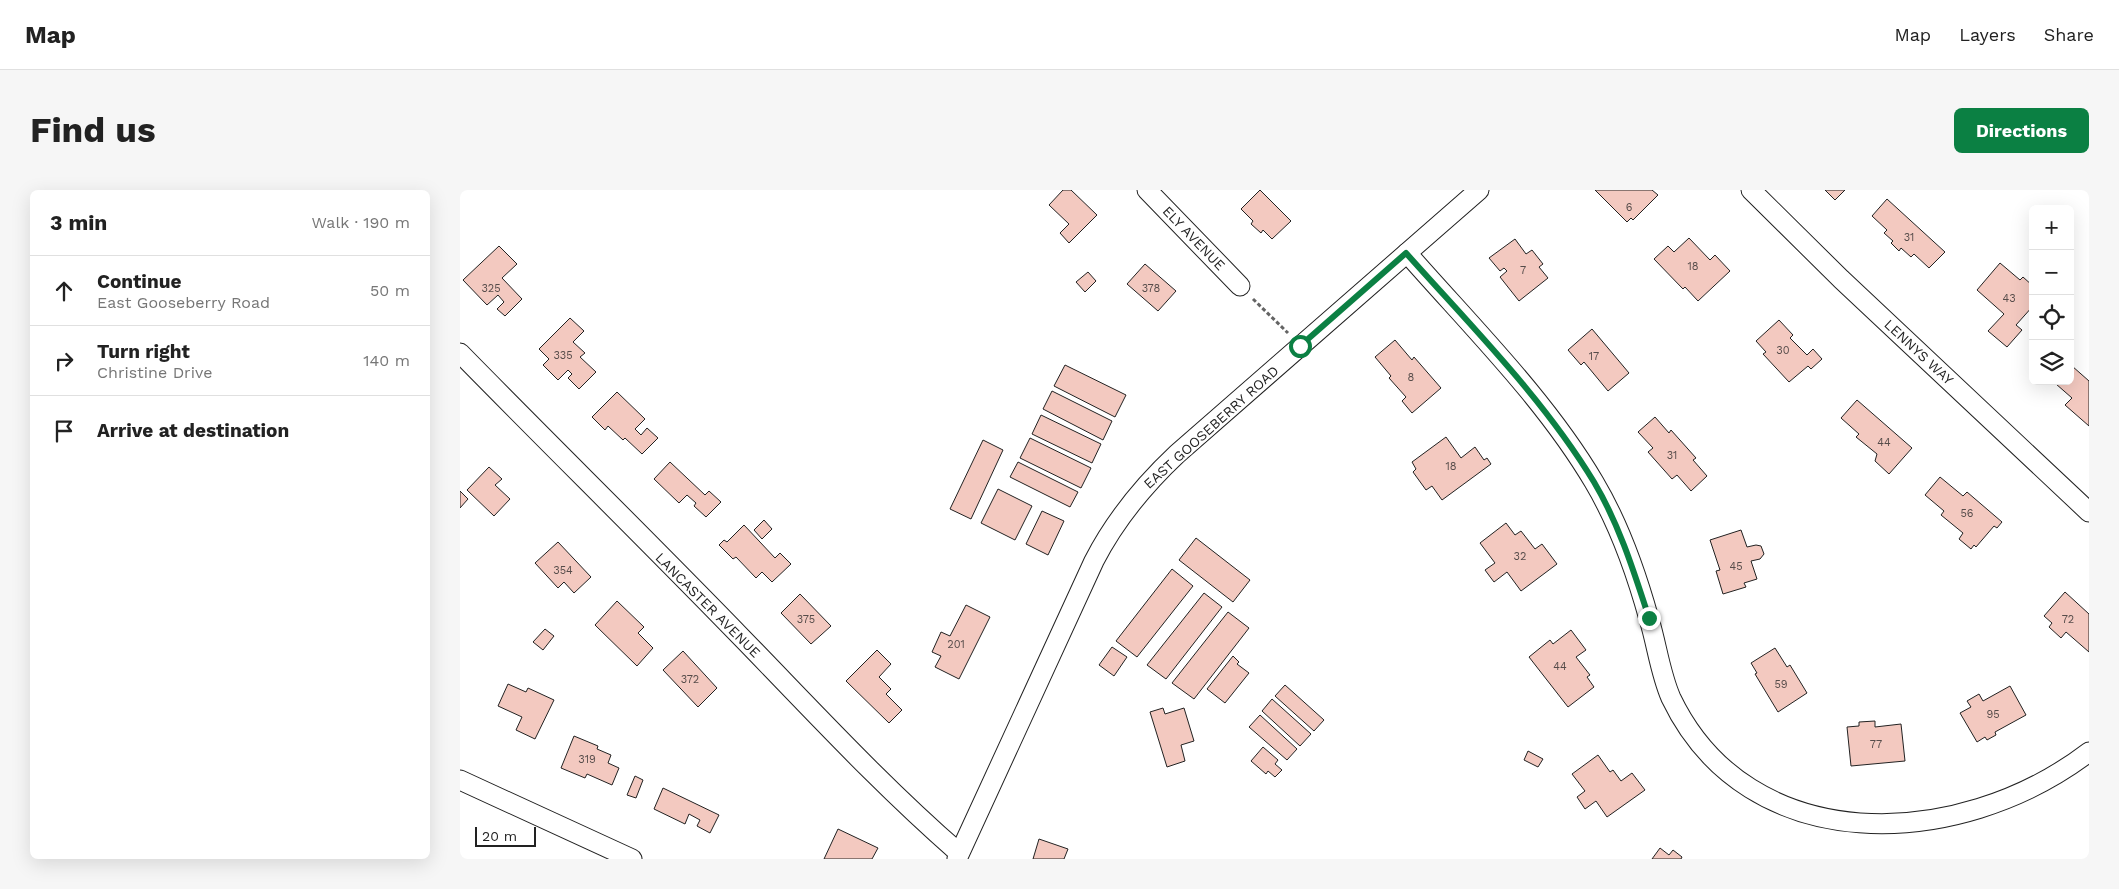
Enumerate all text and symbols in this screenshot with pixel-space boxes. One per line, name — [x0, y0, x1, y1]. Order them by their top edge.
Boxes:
text: Map — [25, 21, 76, 49]
text: Map — [1894, 24, 1931, 45]
text: Layers — [1959, 24, 2016, 45]
text: Share — [2044, 24, 2094, 45]
button: Directions — [1954, 108, 2089, 153]
text: Find us — [30, 109, 156, 151]
house number: 6 — [1626, 201, 1633, 214]
street label: ELY AVENUE — [1159, 203, 1229, 273]
map controls — [2029, 205, 2074, 385]
button: + — [2029, 205, 2074, 250]
text: 3 min — [50, 210, 107, 235]
text: Walk · 190 m — [312, 213, 410, 232]
house number: 31 — [1904, 231, 1914, 244]
button: − — [2029, 250, 2074, 295]
house number: 18 — [1687, 260, 1699, 273]
house number: 7 — [1520, 264, 1526, 277]
text: Continue — [97, 270, 181, 293]
icon: ahead — [50, 277, 78, 305]
text: 50 m — [370, 281, 410, 300]
house number: 325 — [481, 282, 501, 295]
house number: 378 — [1142, 282, 1161, 295]
house number: 43 — [2002, 292, 2016, 305]
text: East Gooseberry Road — [97, 293, 270, 312]
button: locate — [2029, 295, 2074, 340]
street label: LENNYS WAY — [1881, 316, 1957, 388]
route start — [1289, 335, 1312, 358]
text: Turn right — [97, 340, 190, 363]
button: layers — [2029, 340, 2074, 385]
house number: 30 — [1776, 344, 1790, 357]
icon: right — [50, 347, 78, 375]
house number: 335 — [553, 349, 573, 362]
house number: 17 — [1589, 350, 1599, 363]
text: 140 m — [363, 351, 410, 370]
street label: EAST GOOSEBERRY ROAD — [1140, 362, 1282, 492]
text: Christine Drive — [97, 363, 212, 382]
house number: 8 — [1408, 371, 1415, 384]
icon: arrive — [50, 417, 78, 445]
text: Arrive at destination — [97, 419, 289, 442]
house number: 44 — [1877, 436, 1891, 449]
house number: 31 — [1667, 449, 1677, 462]
house number: 18 — [1445, 460, 1457, 473]
house number: 56 — [1960, 507, 1974, 520]
street label: LANCASTER AVENUE — [652, 549, 764, 661]
house number: 32 — [1514, 550, 1526, 563]
house number: 45 — [1729, 560, 1743, 573]
house number: 354 — [553, 564, 573, 577]
route end — [1638, 607, 1661, 630]
house number: 375 — [797, 613, 815, 626]
house number: 72 — [2062, 613, 2074, 626]
house number: 201 — [947, 638, 965, 651]
house number: 44 — [1553, 660, 1567, 673]
house number: 372 — [681, 673, 699, 686]
house number: 59 — [1774, 678, 1788, 691]
house number: 95 — [1986, 708, 2000, 721]
house number: 77 — [1870, 738, 1882, 751]
house number: 319 — [578, 753, 596, 766]
scale bar — [475, 824, 536, 847]
text: 20 m — [482, 828, 517, 844]

